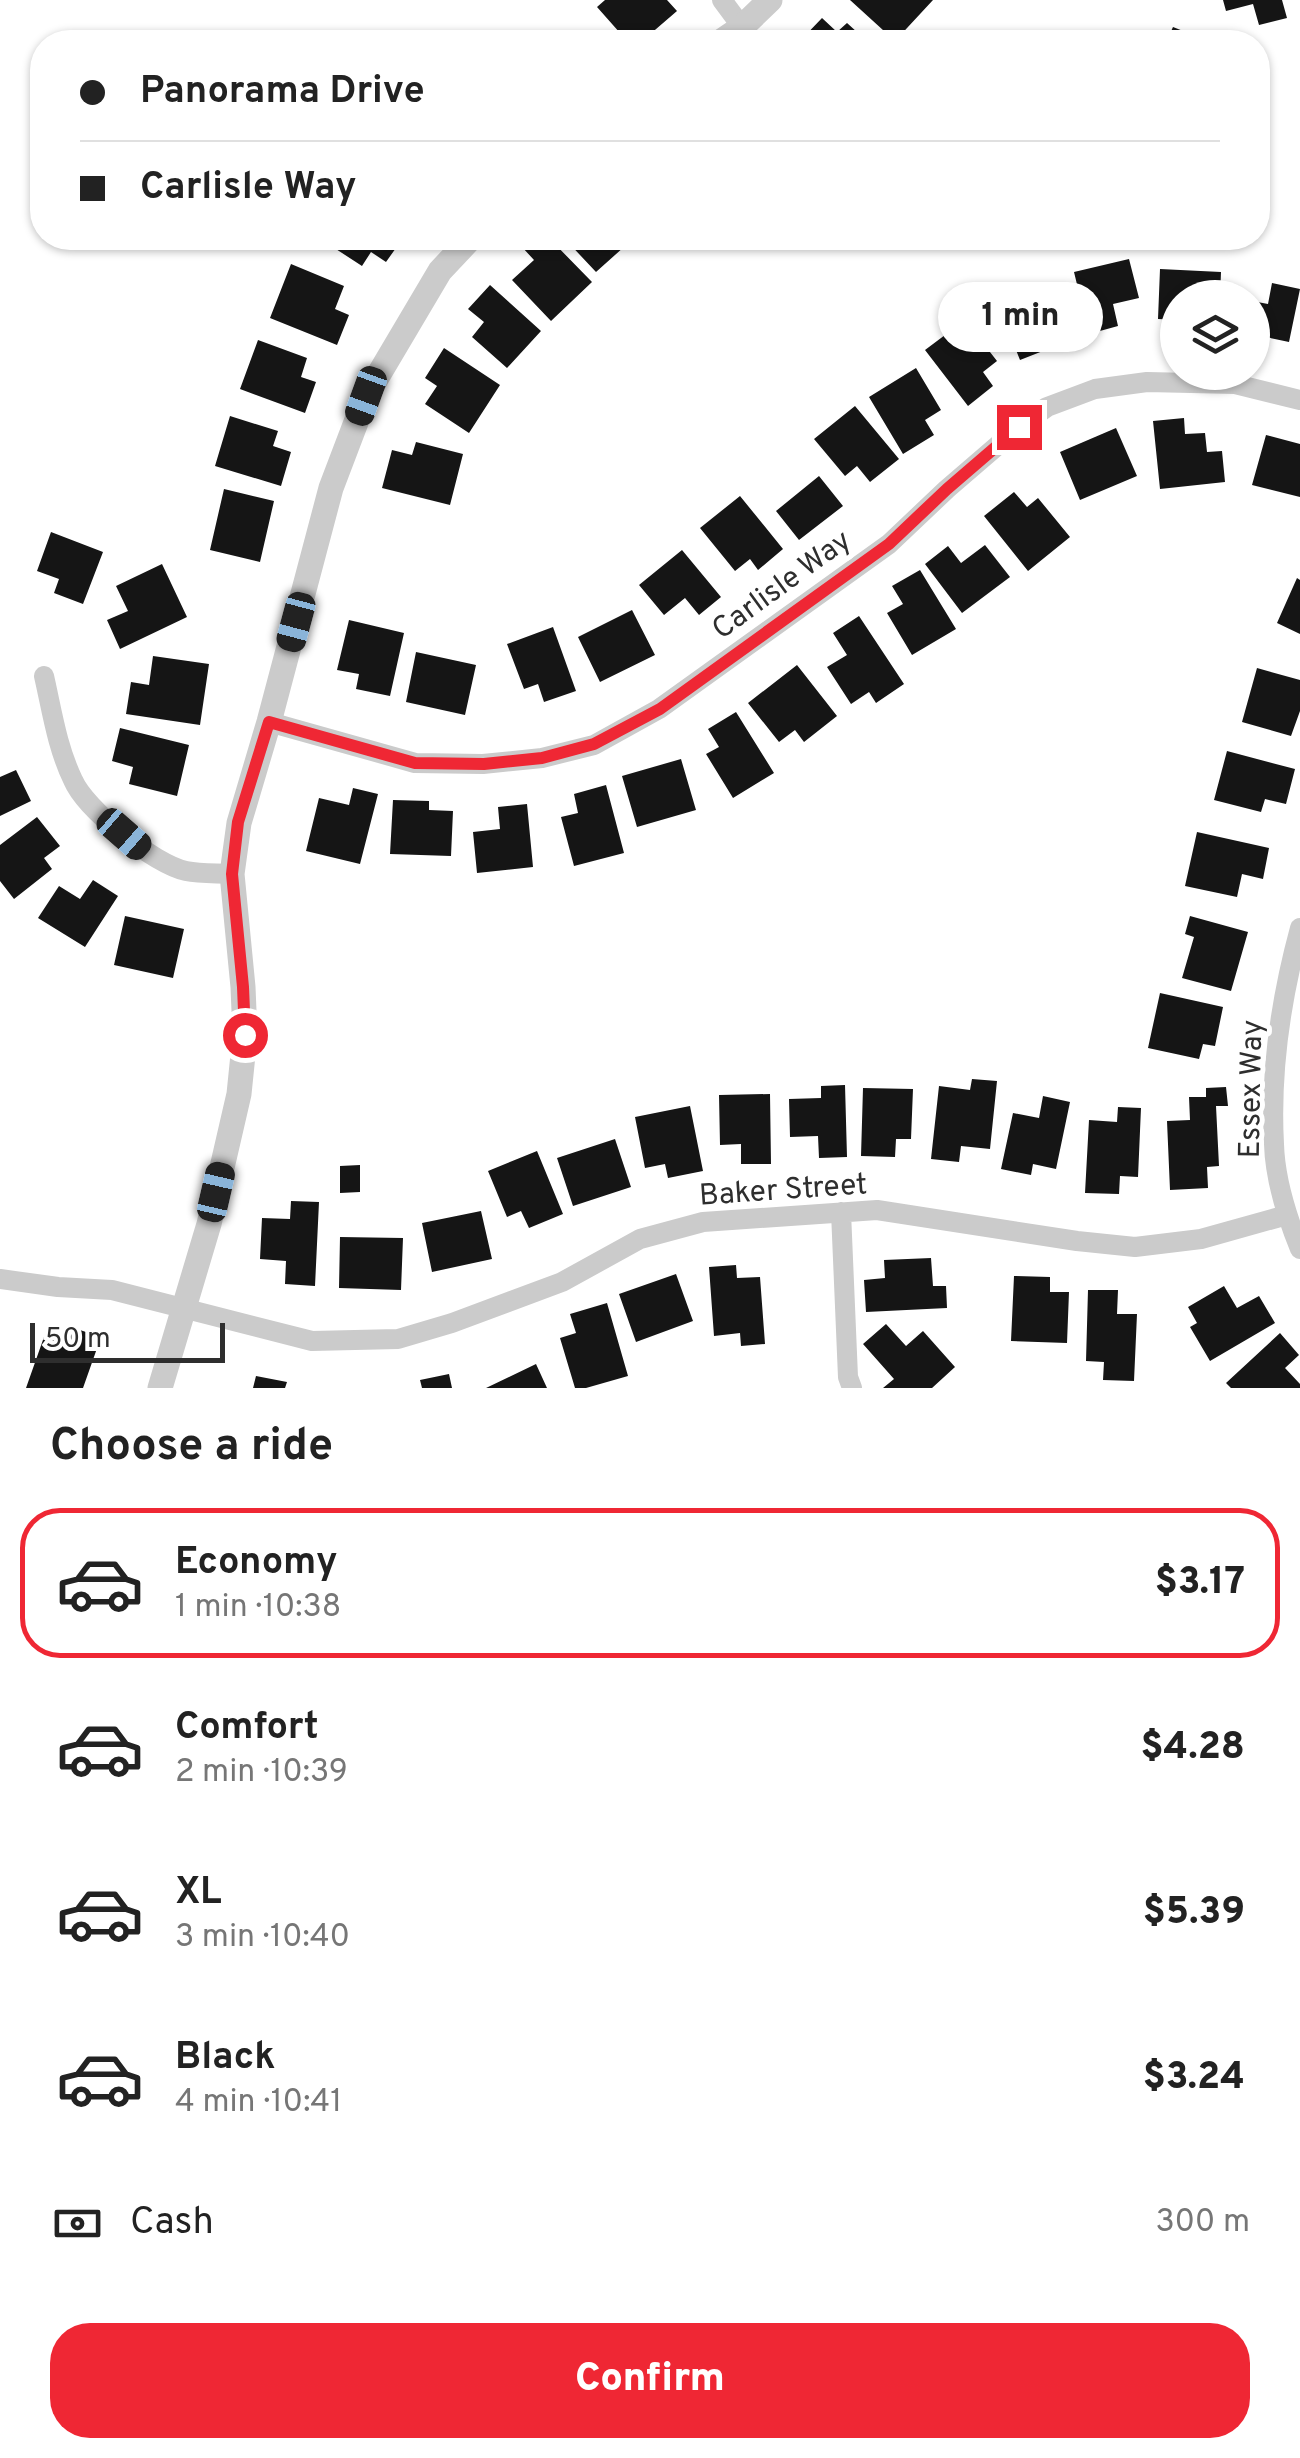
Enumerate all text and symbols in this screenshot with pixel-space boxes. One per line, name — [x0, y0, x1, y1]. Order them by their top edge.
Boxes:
text: Panorama Drive — [140, 68, 425, 117]
text: Carlisle Way — [140, 164, 357, 213]
map controls — [1160, 280, 1270, 390]
button: layers — [1160, 280, 1270, 390]
callout: 1 min — [936, 282, 1102, 352]
text: 1 min — [981, 297, 1060, 337]
car — [342, 363, 390, 429]
route end — [997, 405, 1042, 450]
street label: Carlisle Way — [706, 523, 859, 649]
car — [274, 589, 318, 655]
car — [92, 803, 156, 865]
route start — [223, 1013, 268, 1058]
street label: Essex Way — [1233, 1019, 1272, 1159]
car — [195, 1159, 237, 1225]
street label: Baker Street — [698, 1167, 869, 1216]
scale bar — [30, 1318, 225, 1362]
text: 50 m — [45, 1322, 111, 1358]
text: Choose a ride — [50, 1419, 333, 1476]
icon: car — [55, 1538, 145, 1628]
text: Economy — [175, 1539, 337, 1588]
text: $3.17 — [1155, 1559, 1245, 1608]
text: 1 min · 10:38 — [175, 1588, 341, 1628]
icon: car — [55, 1703, 145, 1793]
text: Comfort — [175, 1704, 319, 1753]
text: $4.28 — [1140, 1724, 1245, 1773]
text: 2 min · 10:39 — [175, 1753, 348, 1793]
icon: car — [55, 1868, 145, 1958]
text: XL — [175, 1869, 222, 1918]
text: $5.39 — [1143, 1889, 1245, 1938]
text: 3 min · 10:40 — [175, 1918, 350, 1958]
icon: car — [55, 2033, 145, 2123]
text: Black — [175, 2034, 275, 2083]
text: $3.24 — [1143, 2054, 1245, 2103]
text: 4 min · 10:41 — [175, 2083, 342, 2123]
icon: cash — [50, 2196, 105, 2251]
text: Cash — [130, 2199, 214, 2248]
text: 300 m — [1156, 2203, 1250, 2243]
button: Confirm — [50, 2323, 1250, 2438]

